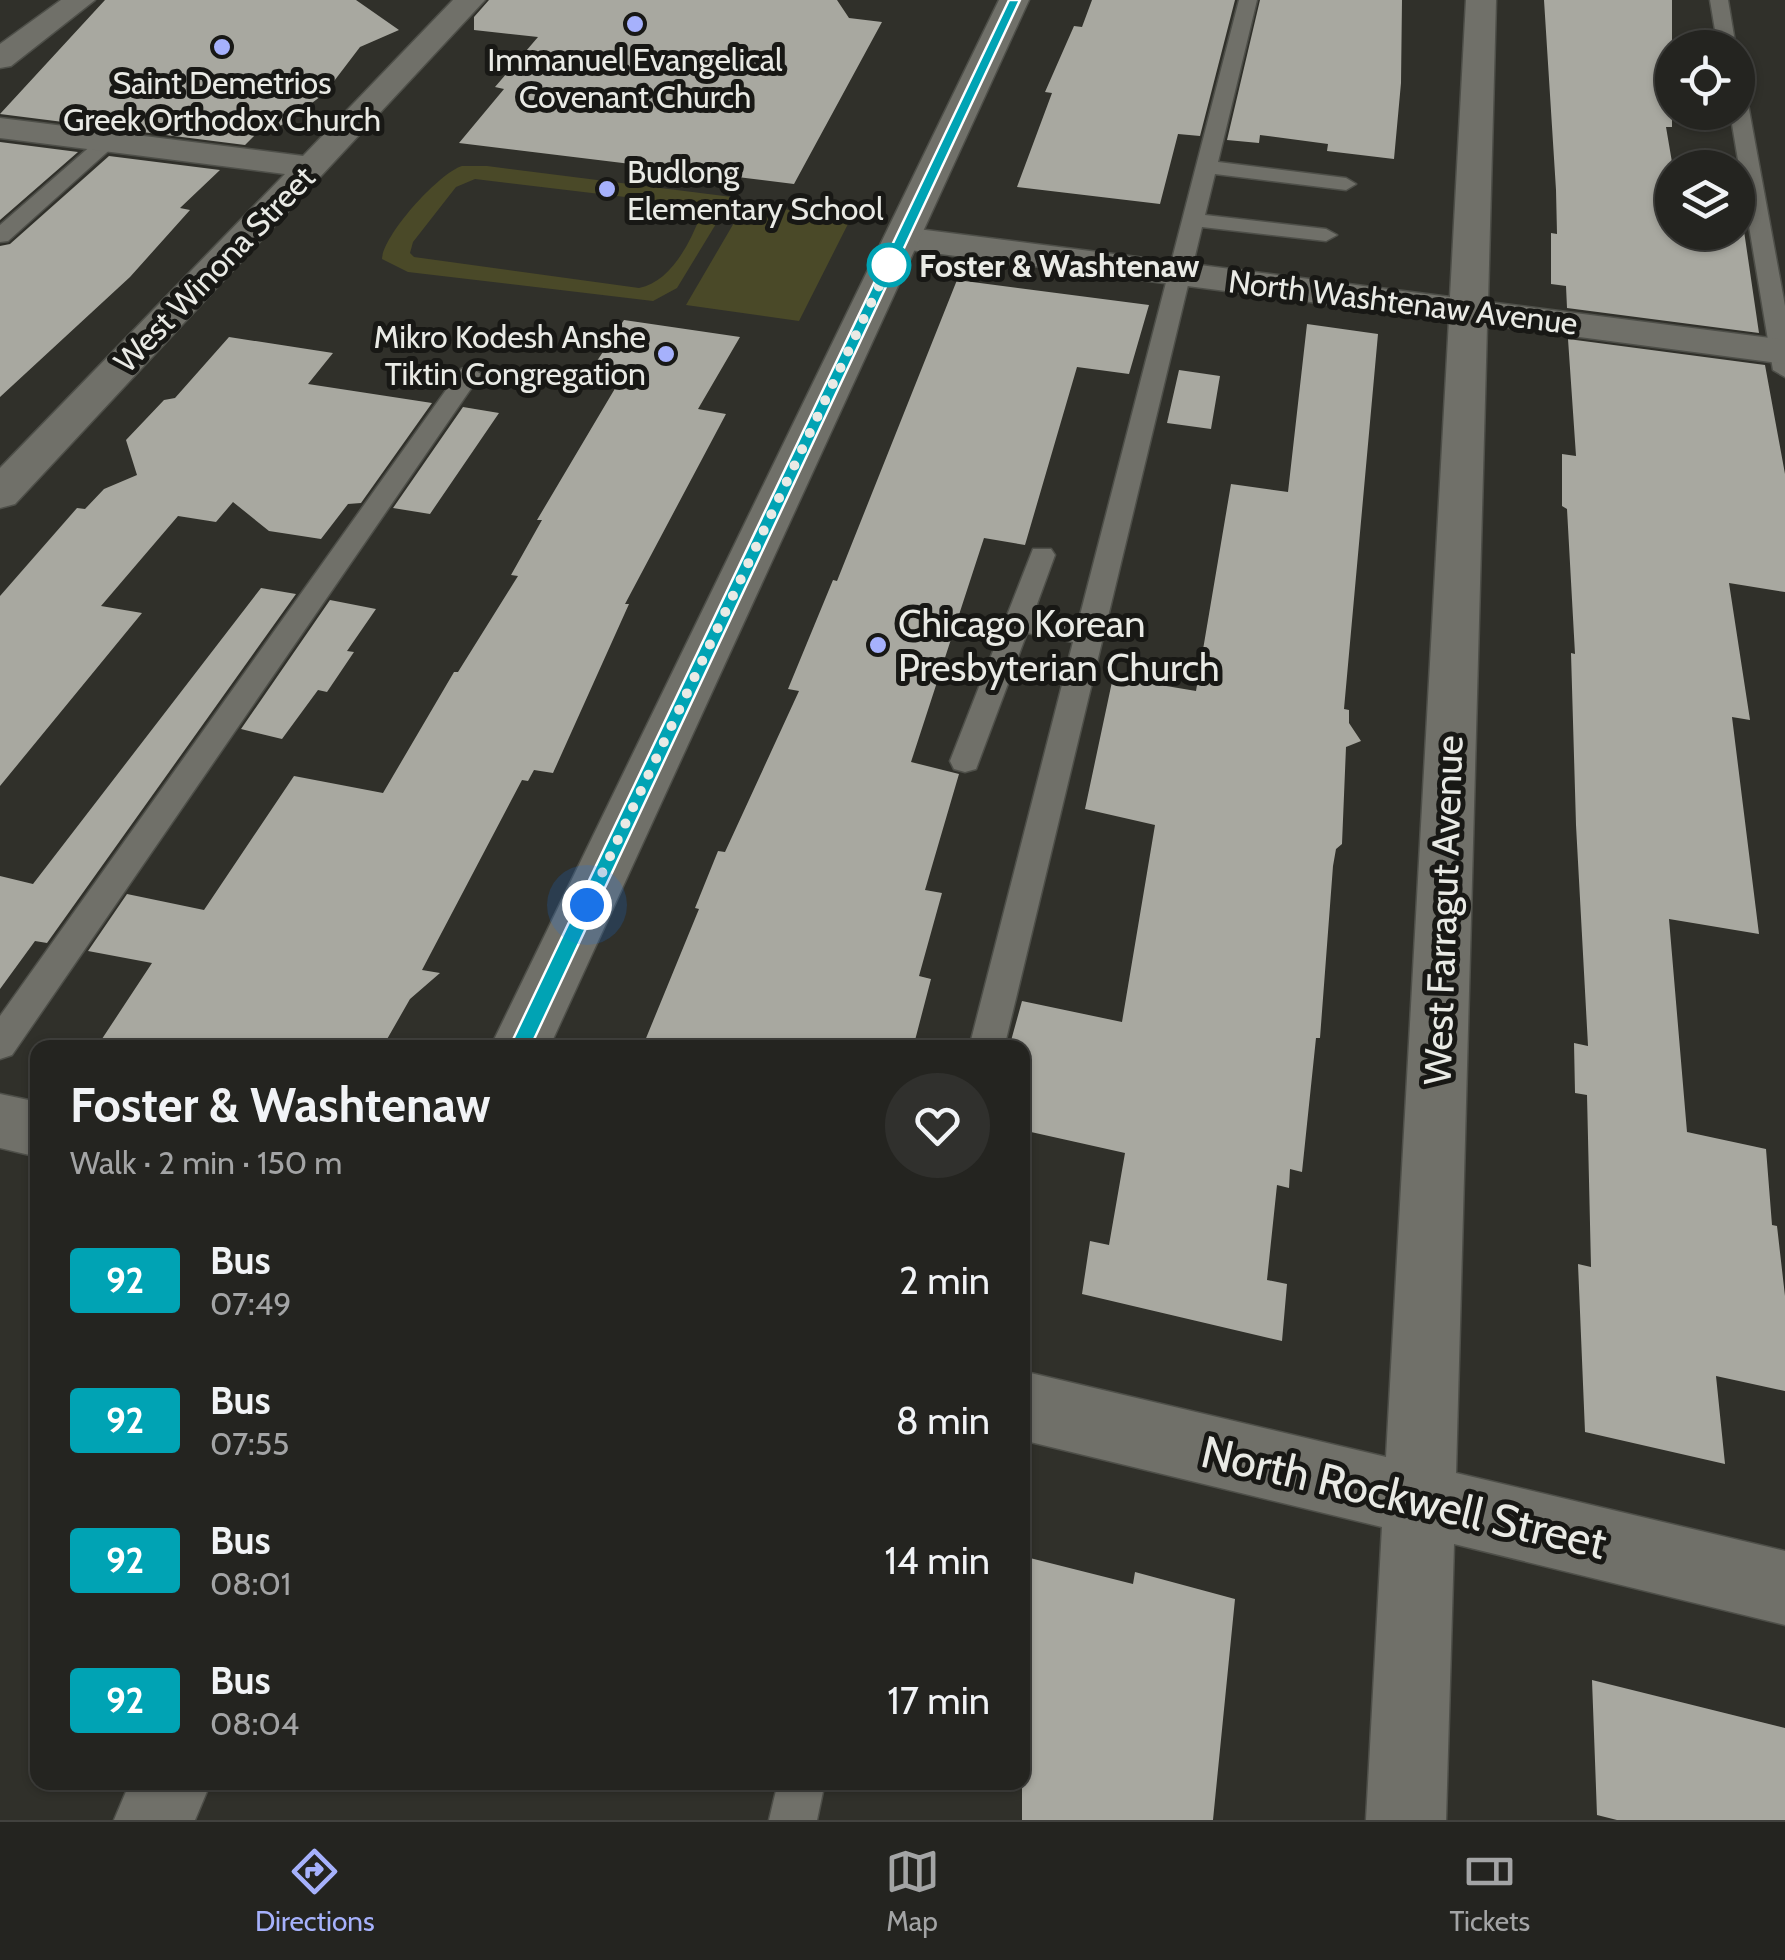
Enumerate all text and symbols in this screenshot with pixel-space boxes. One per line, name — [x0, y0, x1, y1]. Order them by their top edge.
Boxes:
marker: Immanuel Evangelical Covenant Church — [624, 13, 646, 35]
map controls — [1655, 30, 1755, 250]
button: locate — [1655, 30, 1755, 130]
marker: Saint Demetrios Greek Orthodox Church — [211, 36, 233, 58]
place label: Immanuel Evangelical Covenant Church — [487, 40, 783, 116]
place label: Saint Demetrios Greek Orthodox Church — [63, 63, 381, 139]
button: layers — [1655, 150, 1755, 250]
place label: Budlong Elementary School — [627, 152, 884, 228]
street label: West Winona Street — [106, 158, 323, 380]
marker: Budlong Elementary School — [596, 178, 618, 200]
marker: Foster & Washtenaw — [868, 244, 910, 286]
place label: Foster & Washtenaw — [919, 246, 1199, 285]
street label: North Washtenaw Avenue — [1226, 261, 1580, 343]
place label: Mikro Kodesh Anshe Tiktin Congregation — [374, 317, 646, 393]
marker: Mikro Kodesh Anshe Tiktin Congregation — [655, 343, 677, 365]
place label: Chicago Korean Presbyterian Church — [898, 600, 1219, 691]
marker: Chicago Korean Presbyterian Church — [867, 634, 889, 656]
street label: West Farragut Avenue — [1413, 734, 1473, 1086]
your location — [562, 880, 612, 930]
button: heart — [885, 1073, 990, 1178]
text: Foster & Washtenaw — [70, 1076, 491, 1134]
text: Walk · 2 min · 150 m — [70, 1143, 342, 1182]
text: Bus — [210, 1237, 271, 1284]
text: 2 min — [899, 1257, 990, 1304]
text: 92 — [106, 1259, 144, 1302]
text: 07:49 — [210, 1284, 291, 1323]
text: Bus — [210, 1377, 271, 1424]
text: 8 min — [896, 1397, 990, 1444]
text: 92 — [106, 1399, 144, 1442]
text: 07:55 — [210, 1424, 289, 1463]
street label: North Rockwell Street — [1196, 1424, 1612, 1570]
text: Bus — [210, 1517, 271, 1564]
text: 14 min — [884, 1537, 990, 1584]
text: 92 — [106, 1539, 144, 1582]
text: 08:01 — [210, 1564, 291, 1603]
text: Bus — [210, 1657, 271, 1704]
text: 17 min — [887, 1677, 990, 1724]
text: 92 — [106, 1679, 144, 1722]
text: 08:04 — [210, 1704, 299, 1743]
tab: Directions — [255, 1844, 375, 1938]
tab: Map — [885, 1844, 940, 1938]
tab: Tickets — [1449, 1844, 1530, 1938]

